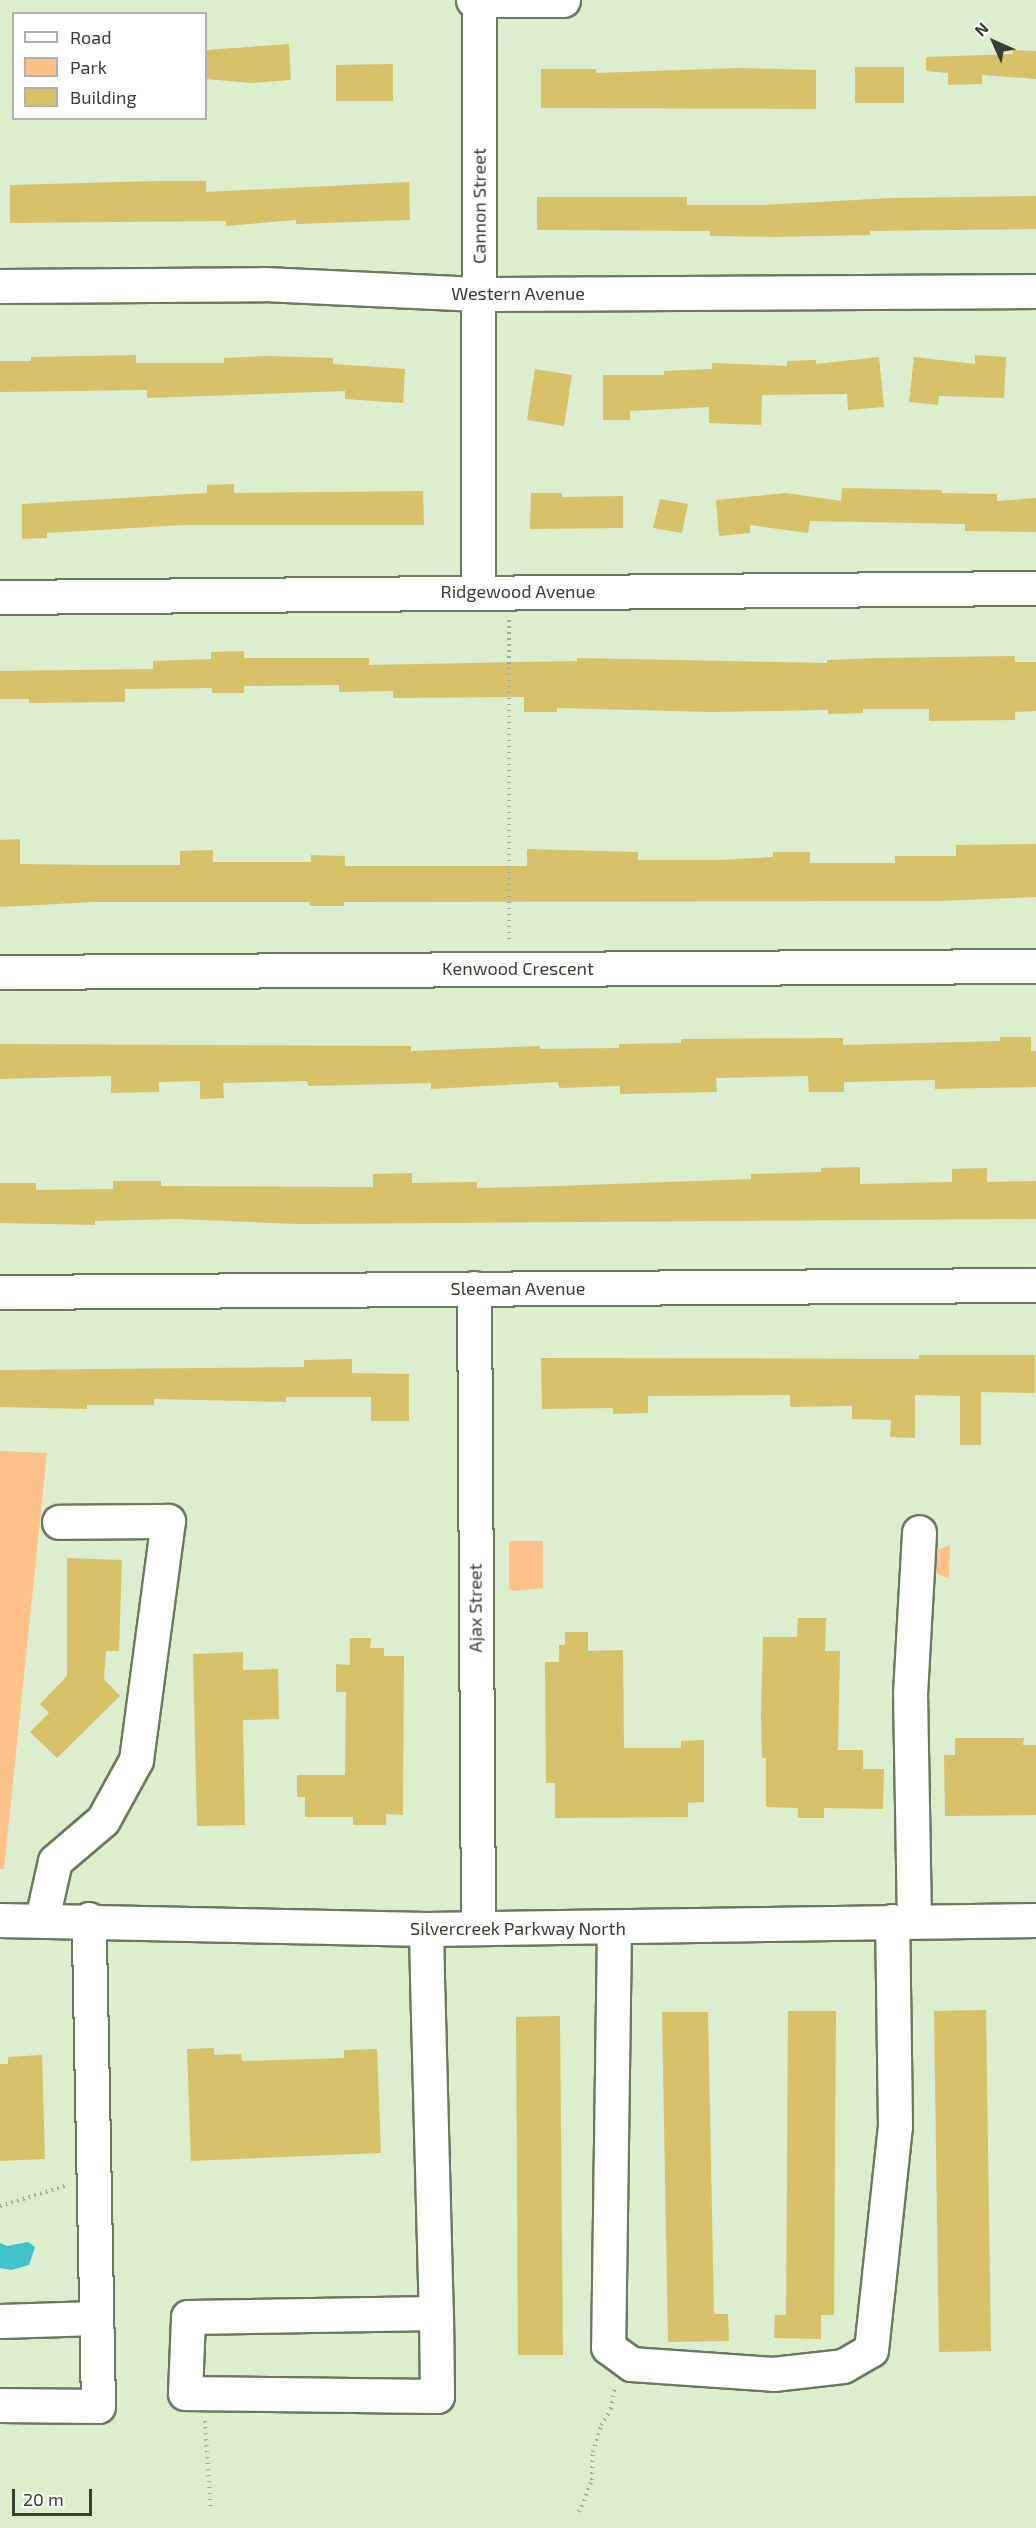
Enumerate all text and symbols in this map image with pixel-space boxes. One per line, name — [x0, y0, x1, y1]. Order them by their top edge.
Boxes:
legend — [12, 12, 207, 120]
north arrow — [964, 12, 1024, 72]
text: N — [970, 18, 992, 40]
text: Road — [70, 26, 111, 48]
text: Park — [70, 56, 107, 78]
text: Building — [70, 86, 137, 108]
street label: Cannon Street — [468, 148, 490, 264]
street label: Western Avenue — [451, 282, 585, 304]
street label: Ridgewood Avenue — [440, 580, 596, 602]
street label: Kenwood Crescent — [442, 957, 594, 979]
street label: Sleeman Avenue — [450, 1277, 586, 1299]
street label: Ajax Street — [464, 1563, 486, 1653]
street label: Silvercreek Parkway North — [410, 1917, 626, 1939]
scale bar — [15, 2477, 94, 2515]
text: 20 m — [23, 2488, 64, 2510]

